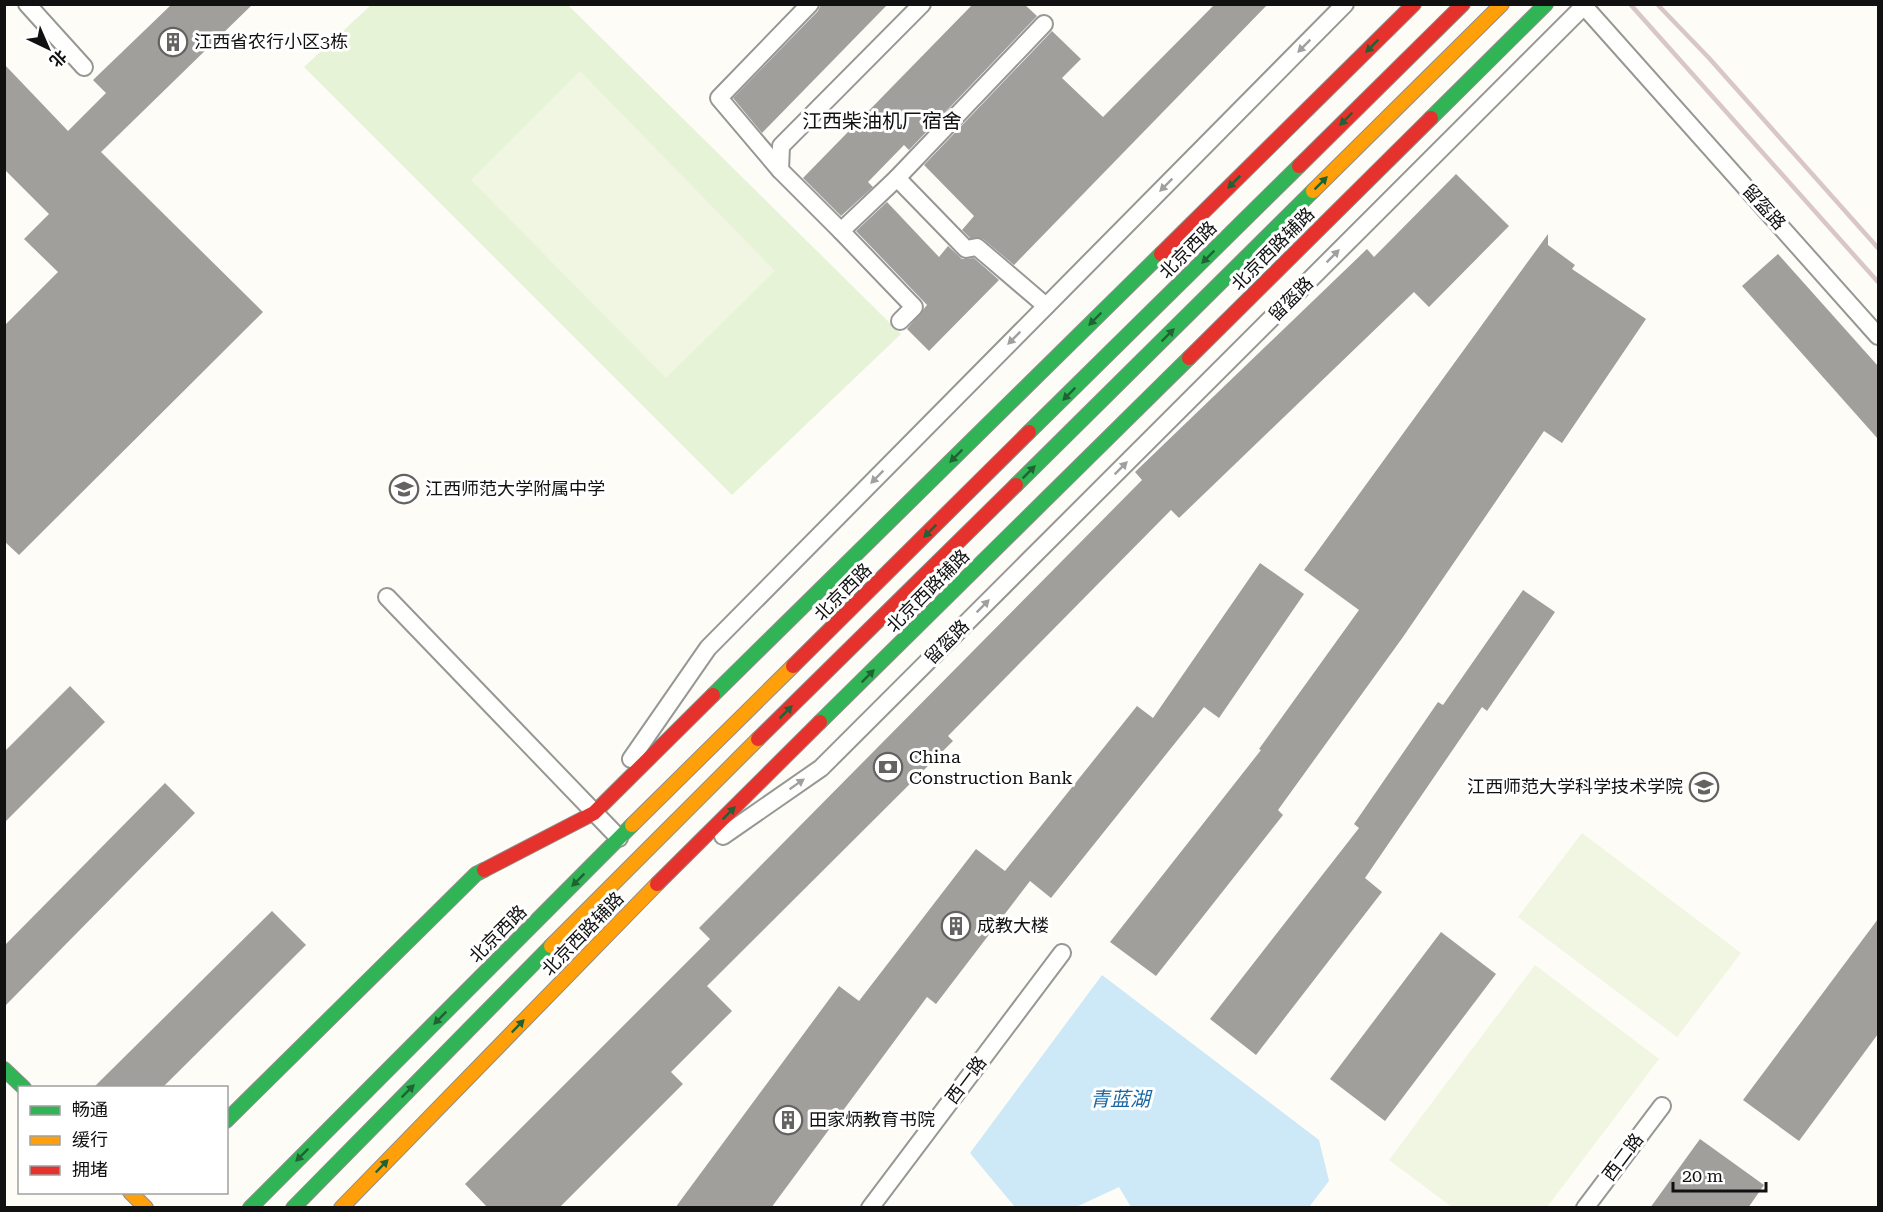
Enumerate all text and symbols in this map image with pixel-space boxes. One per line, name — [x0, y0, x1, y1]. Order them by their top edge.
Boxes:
north arrow — [18, 18, 78, 78]
building icon: 江西省农行小区3栋 — [157, 26, 189, 58]
place label: 江西省农行小区3栋 — [194, 31, 348, 52]
one-way arrow — [1366, 38, 1380, 52]
one-way arrow — [1297, 39, 1311, 53]
text: 北 — [46, 46, 70, 71]
district label: 江西柴油机厂宿舍 — [802, 109, 962, 133]
one-way arrow — [1340, 112, 1354, 126]
one-way arrow — [1227, 175, 1241, 189]
one-way arrow — [1314, 176, 1329, 190]
one-way arrow — [1160, 177, 1174, 191]
street label: 留盔路 — [1739, 180, 1790, 234]
street label: 北京西路辅路 — [1227, 203, 1318, 294]
street label: 北京西路 — [1155, 217, 1221, 283]
one-way arrow — [1201, 249, 1215, 263]
one-way arrow — [1326, 250, 1340, 264]
street label: 留盔路 — [1264, 272, 1317, 325]
one-way arrow — [1088, 312, 1102, 326]
one-way arrow — [1160, 328, 1174, 342]
one-way arrow — [1008, 331, 1022, 345]
one-way arrow — [1062, 386, 1076, 400]
one-way arrow — [949, 449, 963, 463]
one-way arrow — [1114, 462, 1128, 476]
one-way arrow — [1022, 464, 1036, 479]
one-way arrow — [871, 469, 885, 483]
school or university icon: 江西师范大学附属中学 — [388, 473, 420, 505]
place label: 江西师范大学附属中学 — [425, 478, 605, 499]
one-way arrow — [924, 523, 938, 537]
street label: 北京西路辅路 — [882, 545, 973, 636]
street label: 北京西路 — [810, 559, 876, 625]
one-way arrow — [976, 599, 991, 613]
street label: 留盔路 — [920, 615, 973, 668]
one-way arrow — [860, 669, 874, 683]
one-way arrow — [778, 706, 792, 720]
place label: China Construction Bank — [909, 746, 1073, 788]
bank icon: China Construction Bank — [872, 751, 904, 783]
school or university icon: 江西师范大学科学技术学院 — [1688, 771, 1720, 803]
place label: 江西师范大学科学技术学院 — [1467, 776, 1683, 797]
one-way arrow — [789, 778, 805, 790]
one-way arrow — [721, 806, 736, 820]
one-way arrow — [571, 872, 585, 886]
street label: 北京西路辅路 — [538, 888, 628, 980]
street label: 北京西路 — [465, 901, 531, 967]
building icon: 成教大楼 — [940, 910, 972, 942]
place label: 成教大楼 — [977, 915, 1049, 936]
one-way arrow — [433, 1010, 447, 1025]
one-way arrow — [511, 1019, 525, 1034]
street label: 西一路 — [941, 1052, 990, 1108]
one-way arrow — [401, 1084, 415, 1099]
legend — [18, 1086, 228, 1194]
water label: 青蓝湖 — [1090, 1087, 1153, 1111]
text: 畅通 — [72, 1099, 108, 1120]
building icon: 田家炳教育书院 — [772, 1104, 804, 1136]
place label: 田家炳教育书院 — [809, 1109, 935, 1130]
text: 缓行 — [72, 1129, 108, 1150]
street label: 西二路 — [1598, 1129, 1647, 1185]
one-way arrow — [296, 1148, 310, 1162]
scale bar — [1673, 1155, 1766, 1193]
text: 拥堵 — [72, 1159, 108, 1180]
one-way arrow — [374, 1159, 388, 1173]
text: 20 m — [1682, 1165, 1723, 1186]

